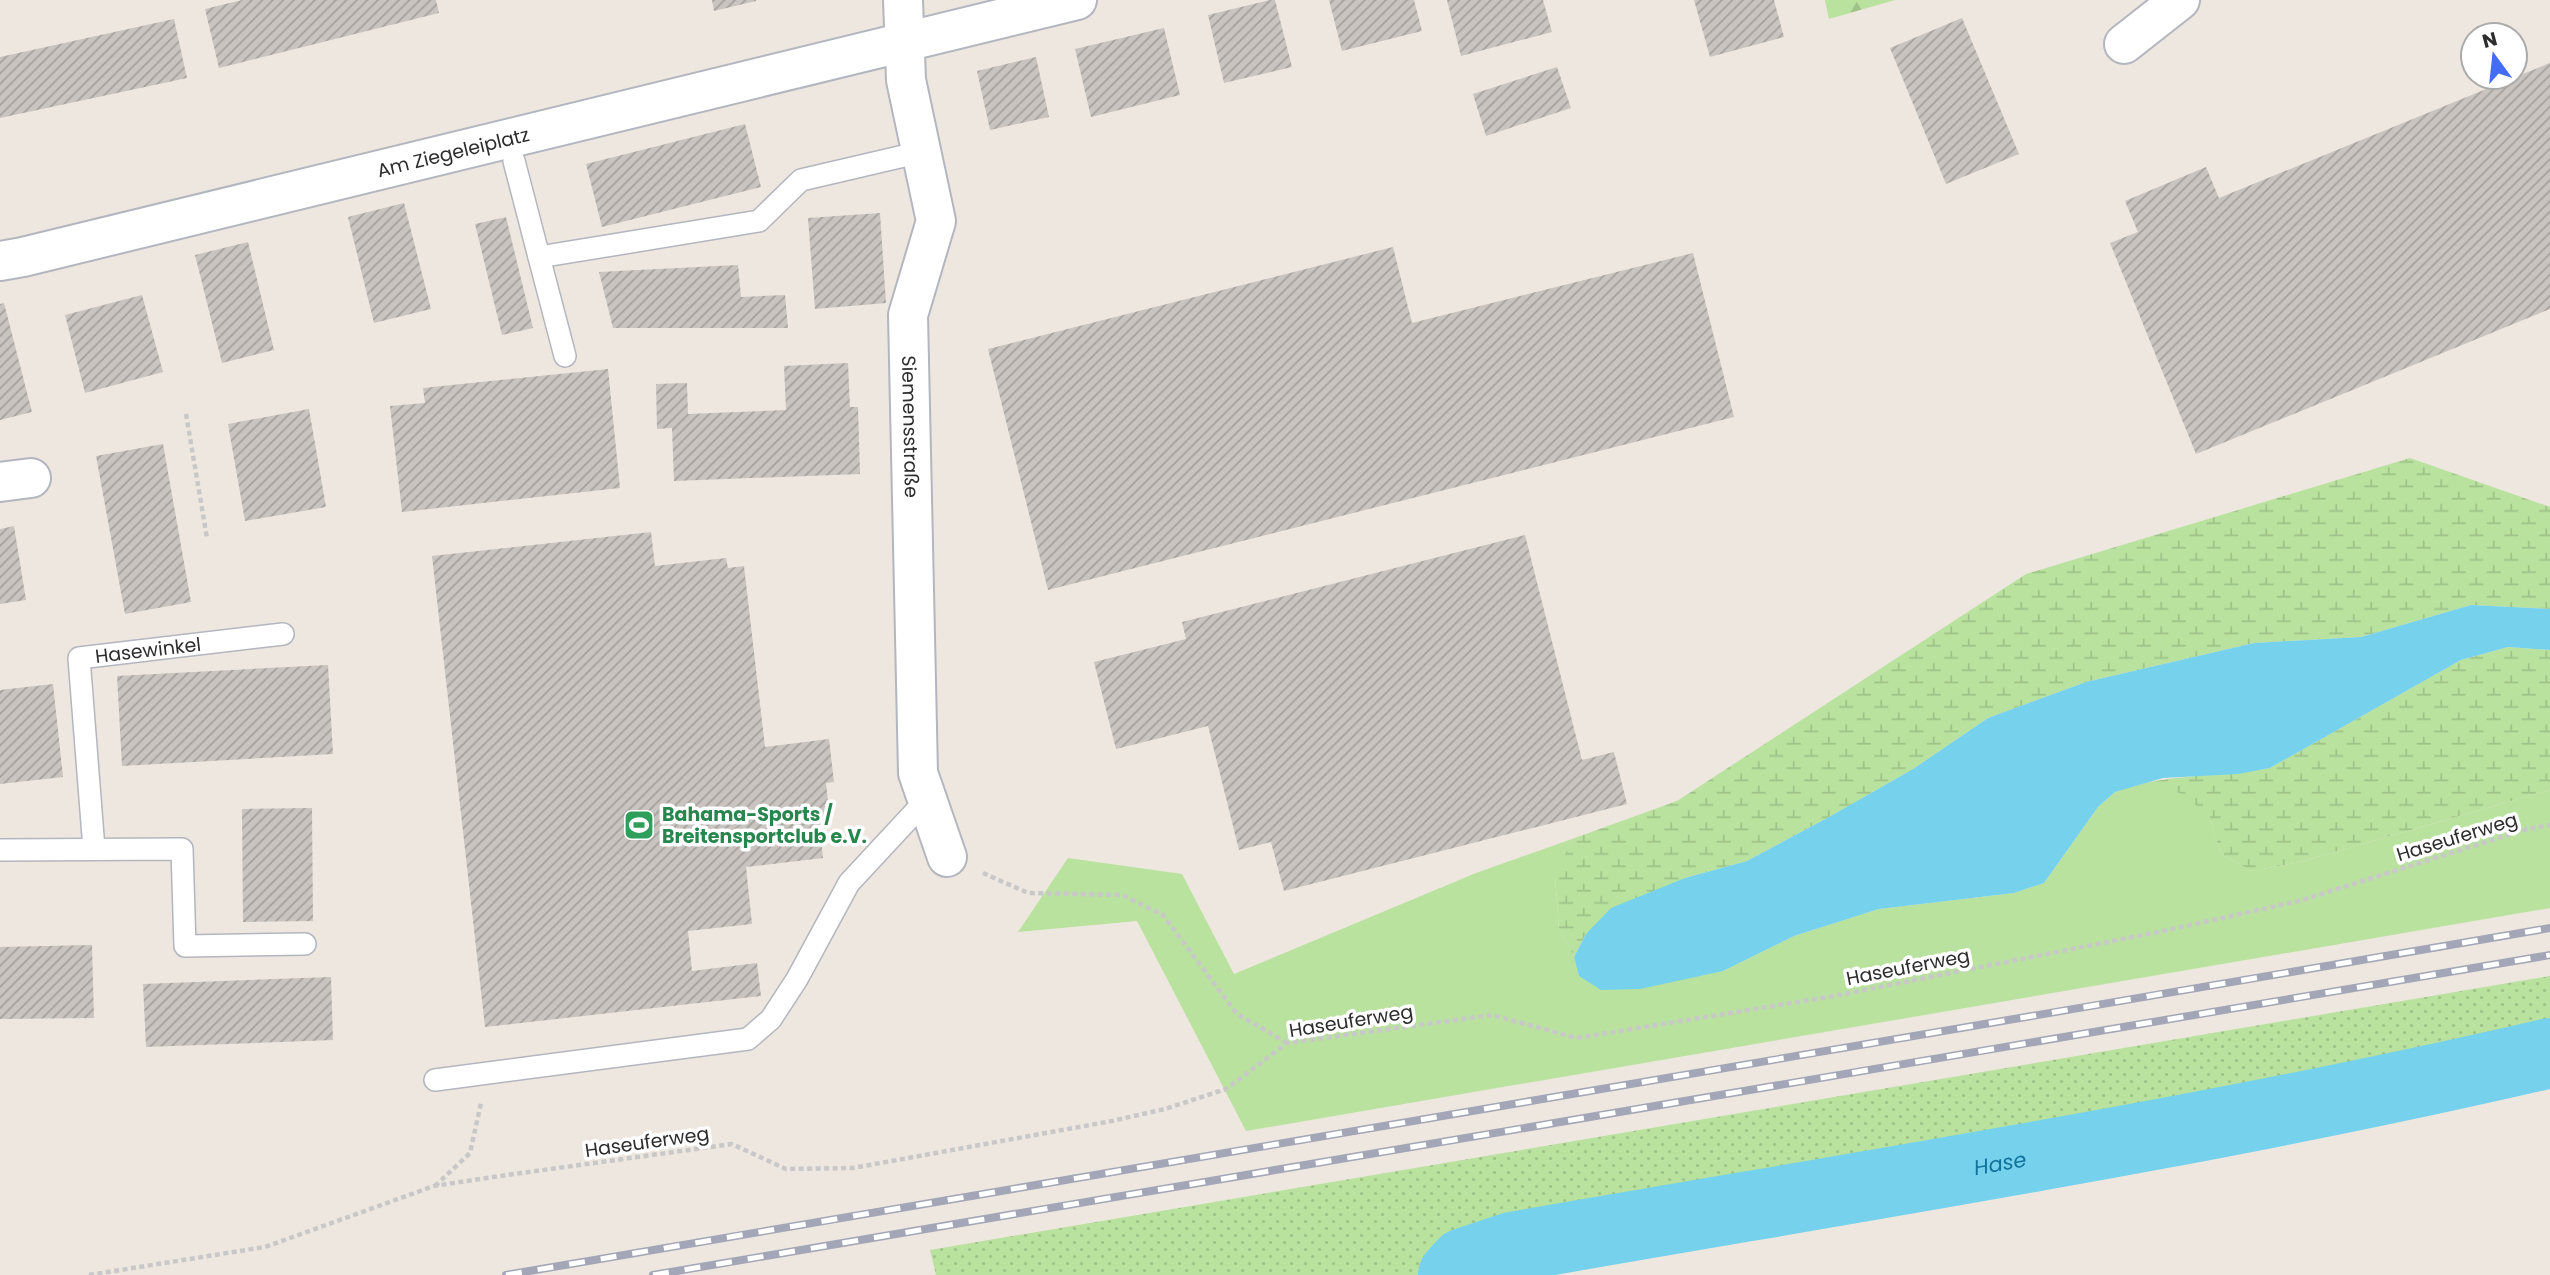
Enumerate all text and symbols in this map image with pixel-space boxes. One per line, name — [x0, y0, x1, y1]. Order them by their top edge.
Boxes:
north arrow — [2459, 21, 2529, 91]
text: N — [2479, 25, 2500, 55]
street label: Am Ziegeleiplatz — [374, 121, 532, 184]
street label: Siemensstraße — [895, 355, 925, 498]
street label: Hasewinkel — [94, 630, 202, 670]
place label: Bahama-Sports / Breitensportclub e.V. — [662, 801, 867, 850]
street label: Haseuferweg — [2393, 806, 2521, 868]
sports icon: Bahama-Sports / Breitensportclub e.V. — [622, 808, 656, 842]
street label: Haseuferweg — [1844, 942, 1972, 992]
street label: Haseuferweg — [1287, 998, 1415, 1044]
street label: Haseuferweg — [583, 1120, 711, 1164]
water label: Hase — [1971, 1144, 2028, 1182]

